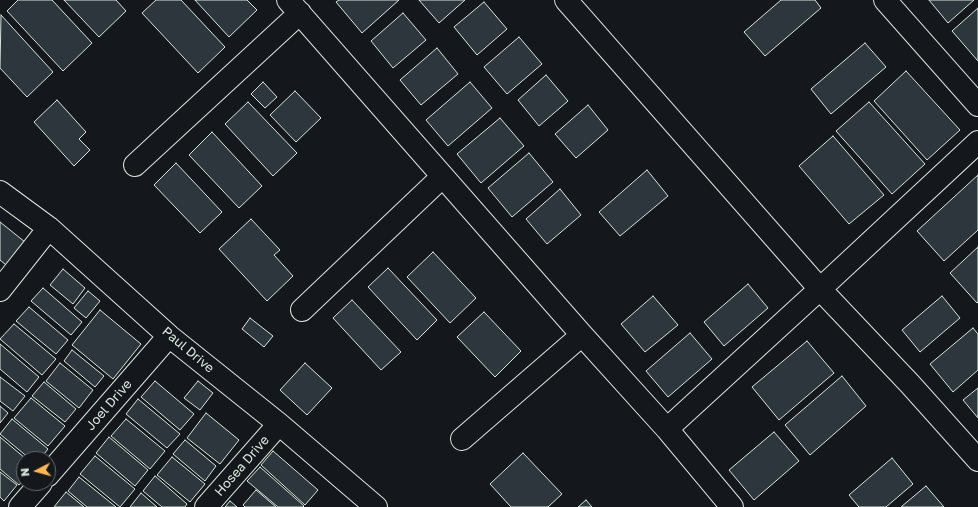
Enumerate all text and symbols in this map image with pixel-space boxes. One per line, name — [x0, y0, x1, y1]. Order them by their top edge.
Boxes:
street label: Paul Drive — [159, 324, 217, 376]
street label: Joel Drive — [83, 376, 135, 434]
street label: Hosea Drive — [212, 433, 272, 499]
north arrow — [16, 451, 56, 491]
text: N — [18, 467, 31, 477]

